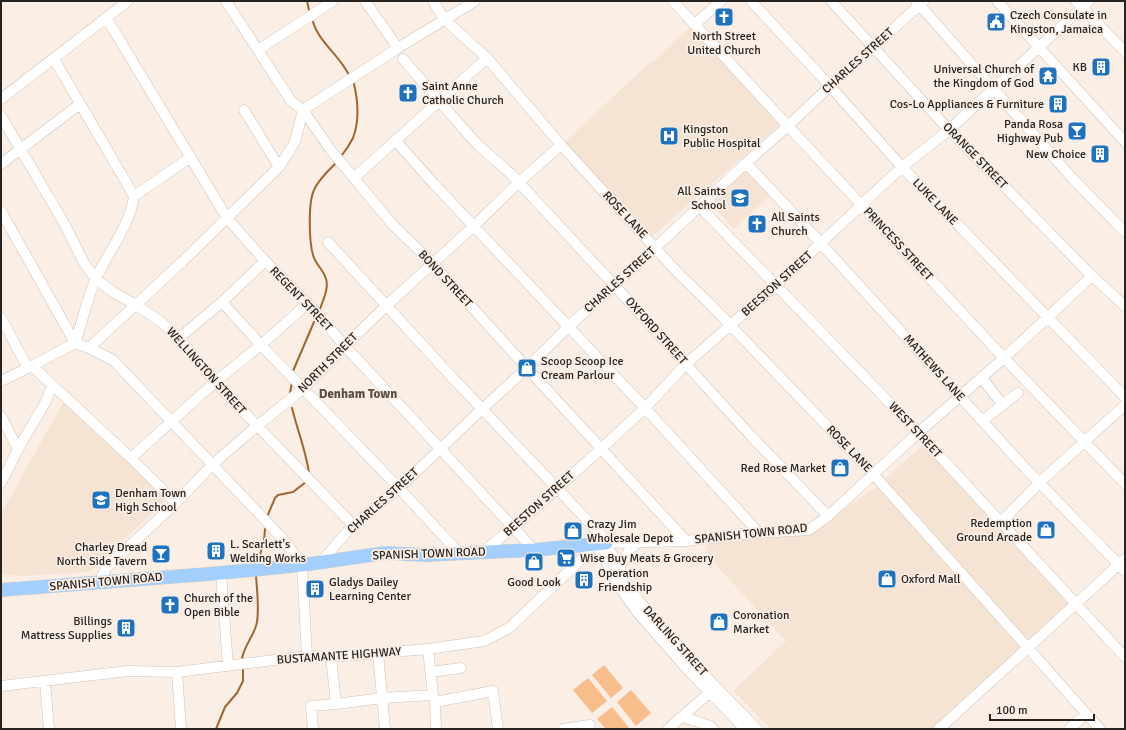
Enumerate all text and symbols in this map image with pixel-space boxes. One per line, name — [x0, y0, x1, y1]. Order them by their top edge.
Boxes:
church icon: North Street United Church — [713, 6, 735, 28]
place label: Czech Consulate in Kingston, Jamaica — [1010, 8, 1107, 37]
public building icon: Czech Consulate in Kingston, Jamaica — [985, 11, 1007, 33]
street label: CHARLES STREET — [819, 25, 897, 97]
place label: North Street United Church — [687, 29, 761, 58]
building icon: KB — [1090, 56, 1112, 78]
place label: KB — [1073, 60, 1087, 75]
place label: Universal Church of the Kingdom of God — [933, 62, 1035, 91]
temple icon: Universal Church of the Kingdom of God — [1037, 65, 1059, 87]
place label: Saint Anne Catholic Church — [422, 79, 504, 108]
church icon: Saint Anne Catholic Church — [397, 82, 419, 104]
building icon: Cos-Lo Appliances & Furniture — [1047, 93, 1069, 115]
place label: Cos-Lo Appliances & Furniture — [890, 97, 1044, 112]
place label: Panda Rosa Highway Pub — [997, 117, 1063, 146]
street label: ORANGE STREET — [939, 120, 1011, 192]
bar icon: Panda Rosa Highway Pub — [1066, 120, 1088, 142]
place label: Kingston Public Hospital — [683, 122, 761, 151]
hospital icon: Kingston Public Hospital — [658, 125, 680, 147]
building icon: New Choice — [1089, 143, 1111, 165]
place label: New Choice — [1026, 147, 1086, 162]
street label: LUKE LANE — [909, 176, 961, 229]
place label: All Saints School — [677, 184, 726, 213]
school or university icon: All Saints School — [729, 187, 751, 209]
street label: ROSE LANE — [599, 188, 651, 242]
street label: PRINCESS STREET — [860, 204, 936, 284]
place label: All Saints Church — [771, 210, 820, 239]
church icon: All Saints Church — [746, 213, 768, 235]
street label: CHARLES STREET — [581, 244, 659, 316]
street label: BOND STREET — [415, 247, 475, 311]
street label: BEESTON STREET — [738, 248, 816, 320]
street label: REGENT STREET — [266, 264, 336, 335]
street label: OXFORD STREET — [622, 294, 690, 368]
street label: WELLINGTON STREET — [163, 324, 249, 418]
street label: NORTH STREET — [295, 330, 361, 396]
street label: MATHEWS LANE — [900, 331, 968, 405]
place label: Scoop Scoop Ice Cream Parlour — [541, 354, 624, 383]
shop icon: Scoop Scoop Ice Cream Parlour — [516, 357, 538, 379]
district label: Denham Town — [319, 386, 397, 402]
street label: WEST STREET — [885, 399, 945, 461]
street label: ROSE LANE — [823, 422, 875, 476]
shop icon: Red Rose Market — [829, 457, 851, 479]
place label: Red Rose Market — [741, 461, 826, 476]
street label: CHARLES STREET — [344, 465, 422, 537]
street label: BEESTON STREET — [500, 468, 578, 540]
place label: Denham Town High School — [115, 486, 186, 515]
school or university icon: Denham Town High School — [90, 489, 112, 511]
place label: Redemption Ground Arcade — [956, 516, 1032, 545]
place label: Crazy Jim Wholesale Depot — [587, 517, 673, 546]
shop icon: Redemption Ground Arcade — [1035, 519, 1057, 541]
shop icon: Crazy Jim Wholesale Depot — [562, 520, 584, 542]
street label: SPANISH TOWN ROAD — [694, 521, 808, 547]
place label: L. Scarlett's Welding Works — [230, 537, 306, 566]
place label: Charley Dread North Side Tavern — [56, 540, 147, 569]
building icon: L. Scarlett's Welding Works — [205, 540, 227, 562]
bar icon: Charley Dread North Side Tavern — [150, 543, 172, 565]
street label: SPANISH TOWN ROAD — [372, 545, 486, 563]
supermarket icon: Wise Buy Meats & Grocery — [555, 547, 577, 569]
shop icon: Good Look — [523, 551, 545, 573]
place label: Wise Buy Meats & Grocery — [580, 551, 714, 566]
place label: Operation Friendship — [598, 566, 652, 595]
shop icon: Oxford Mall — [876, 568, 898, 590]
building icon: Operation Friendship — [573, 569, 595, 591]
street label: SPANISH TOWN ROAD — [49, 570, 163, 594]
place label: Oxford Mall — [901, 572, 961, 587]
place label: Gladys Dailey Learning Center — [329, 575, 412, 604]
place label: Good Look — [507, 575, 561, 590]
building icon: Gladys Dailey Learning Center — [304, 578, 326, 600]
place label: Church of the Open Bible — [184, 591, 253, 620]
church icon: Church of the Open Bible — [159, 594, 181, 616]
street label: DARLING STREET — [640, 603, 711, 679]
place label: Coronation Market — [733, 608, 790, 637]
shop icon: Coronation Market — [708, 611, 730, 633]
place label: Billings Mattress Supplies — [21, 614, 112, 643]
building icon: Billings Mattress Supplies — [115, 617, 137, 639]
street label: BUSTAMANTE HIGHWAY — [276, 644, 402, 668]
scale bar — [990, 696, 1094, 722]
text: 100 m — [996, 703, 1028, 718]

